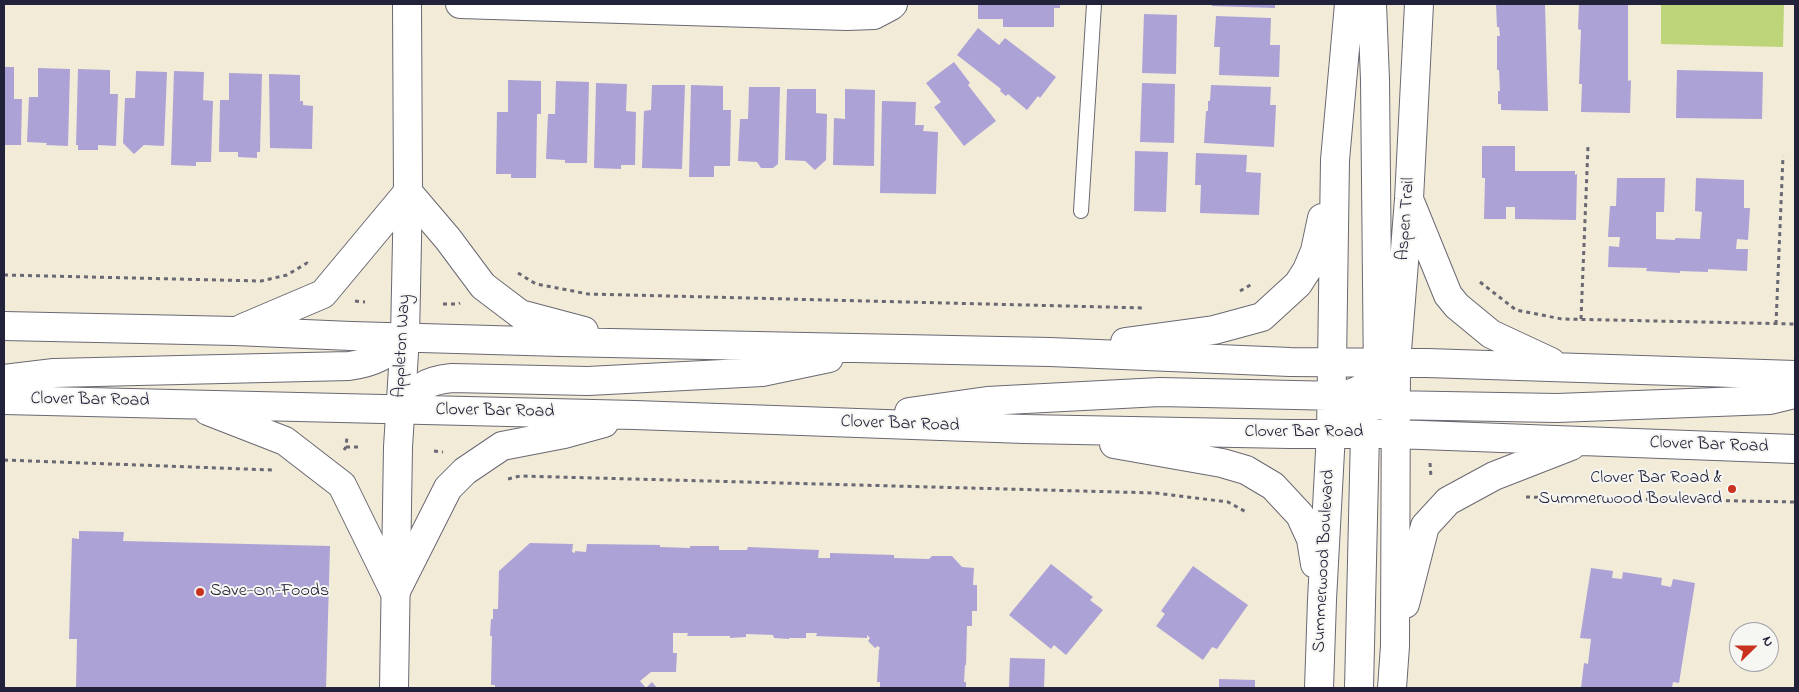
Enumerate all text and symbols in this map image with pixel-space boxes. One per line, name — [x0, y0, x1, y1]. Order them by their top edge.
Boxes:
street label: Aspen Trail — [1393, 177, 1421, 261]
street label: Appleton Way — [390, 294, 416, 398]
street label: Clover Bar Road — [30, 389, 150, 413]
street label: Clover Bar Road — [435, 400, 555, 424]
street label: Clover Bar Road — [840, 412, 960, 438]
street label: Clover Bar Road — [1245, 422, 1363, 444]
street label: Clover Bar Road — [1649, 433, 1769, 459]
place label: Clover Bar Road & Summerwood Boulevard — [1538, 468, 1722, 510]
street label: Summerwood Boulevard — [1309, 469, 1341, 653]
marker: Clover Bar Road & Summerwood Boulevard — [1726, 483, 1738, 495]
place label: Save-On-Foods — [210, 581, 329, 603]
marker: Save-On-Foods — [194, 586, 206, 598]
north arrow — [1729, 622, 1779, 672]
text: N — [1756, 633, 1779, 650]

